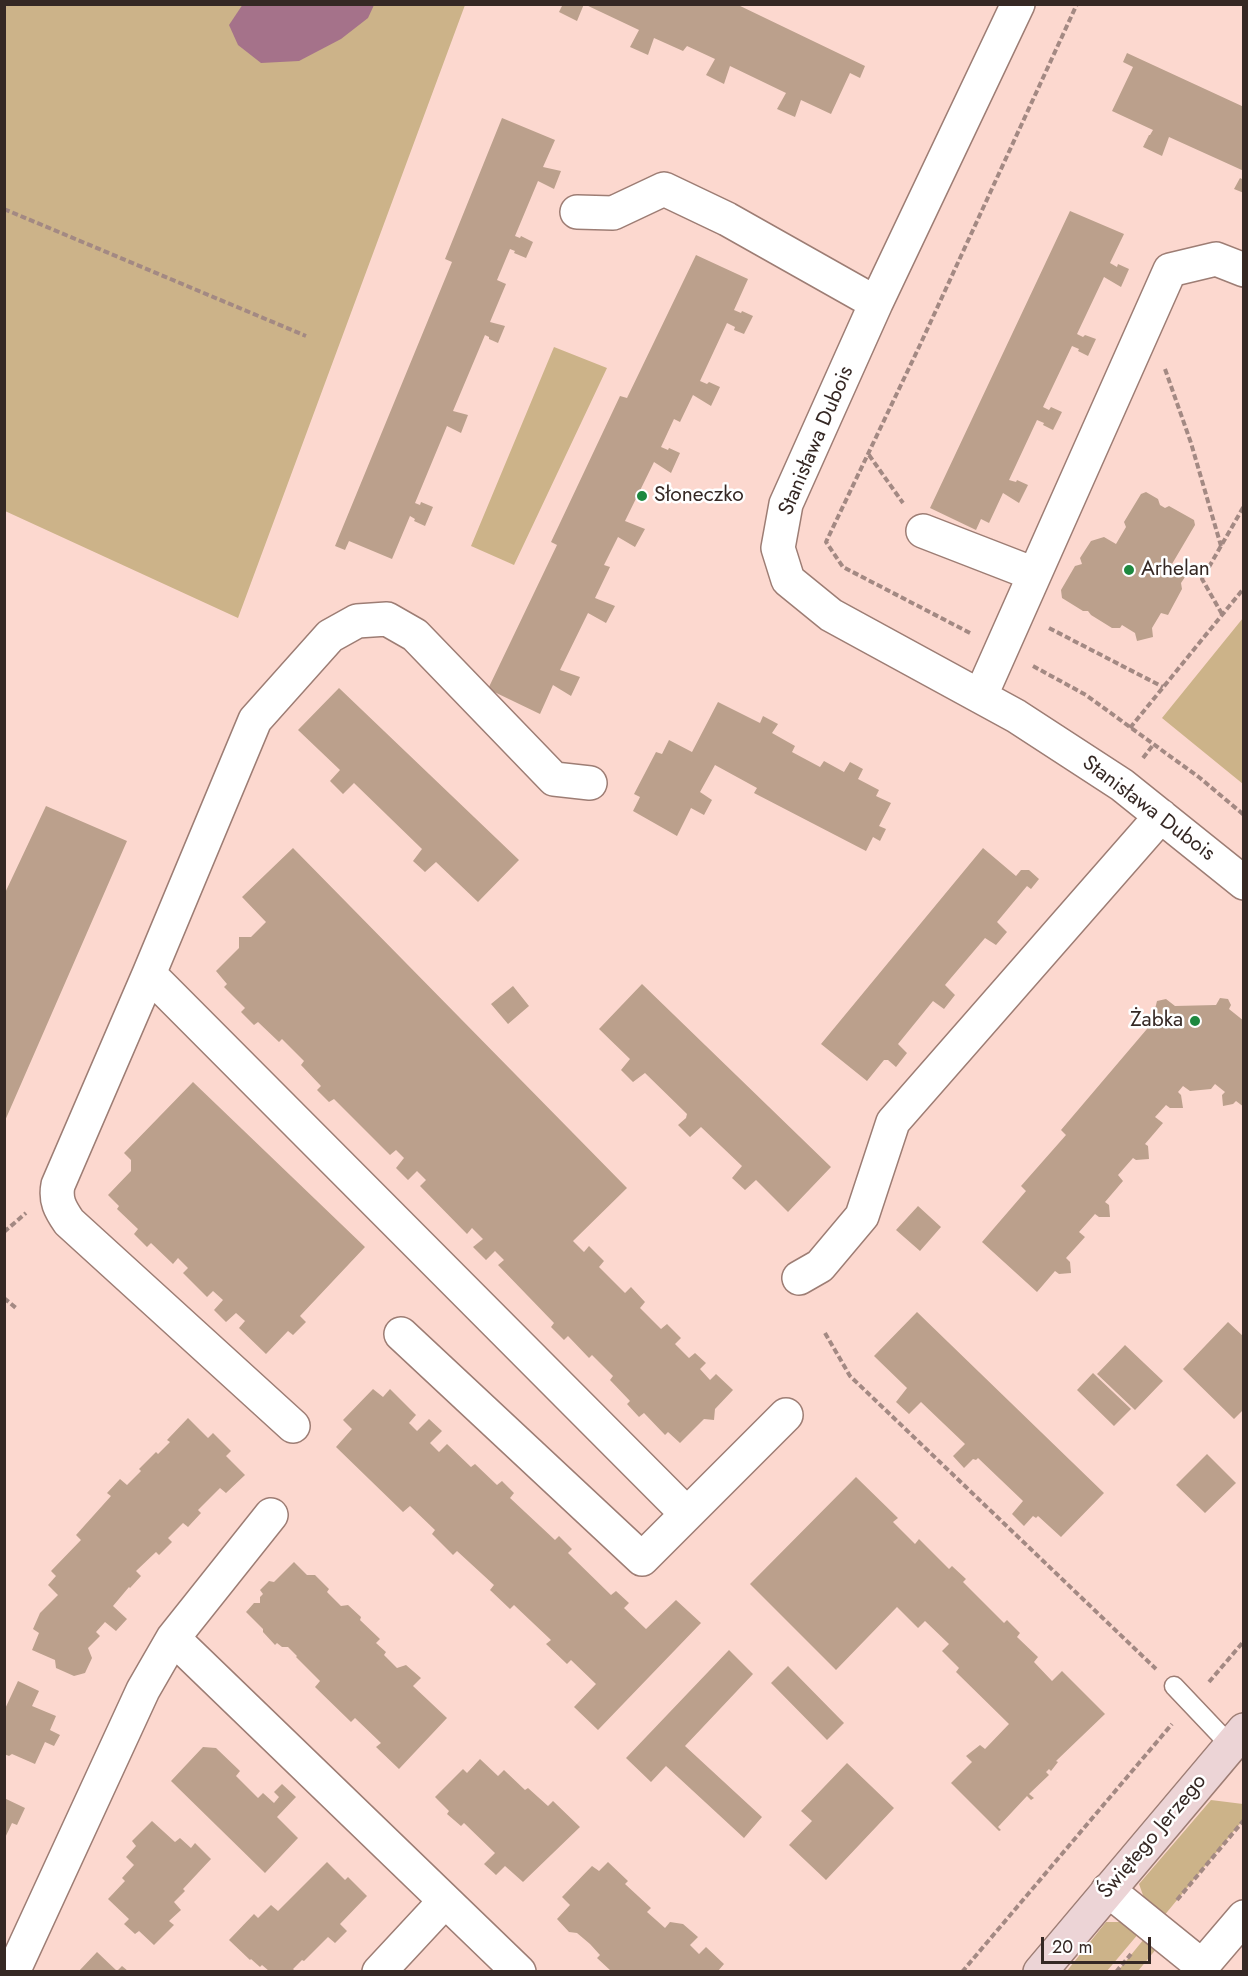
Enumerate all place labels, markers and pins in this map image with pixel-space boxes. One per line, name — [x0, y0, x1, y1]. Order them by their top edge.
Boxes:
place label: Słoneczko — [654, 483, 744, 509]
marker: Słoneczko — [635, 489, 649, 503]
place label: Arhelan — [1141, 557, 1210, 583]
marker: Arhelan — [1122, 563, 1136, 577]
place label: Żabka — [1130, 1008, 1183, 1034]
marker: Żabka — [1188, 1014, 1202, 1028]

